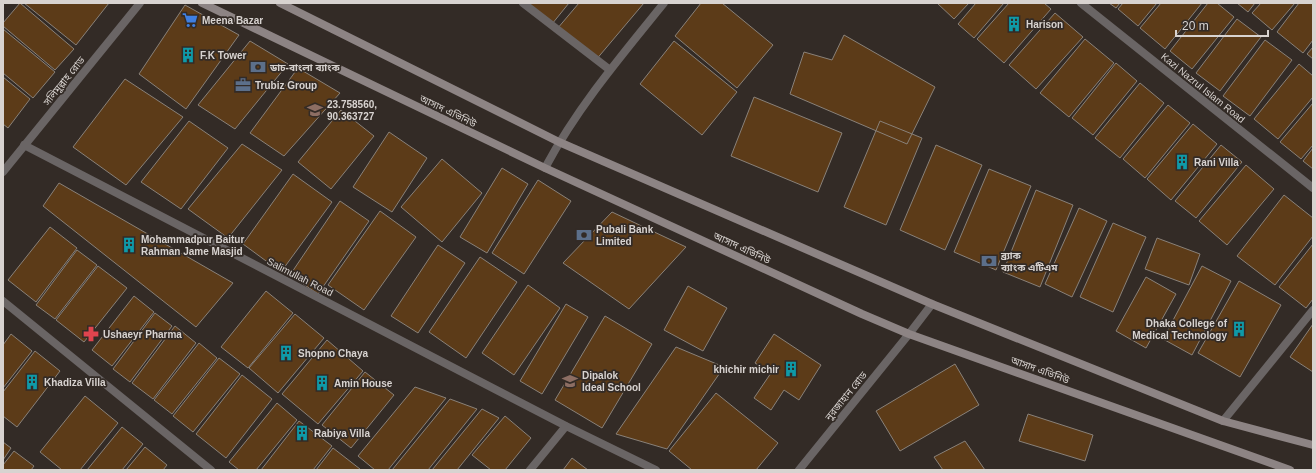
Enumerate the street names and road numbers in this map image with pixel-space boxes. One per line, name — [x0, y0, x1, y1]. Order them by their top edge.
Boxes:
street label: Kazi Nazrul Islam Road — [1159, 51, 1247, 125]
street label: সলিমুল্লাহ রোড — [40, 54, 88, 109]
street label: আসাদ এভিনিউ — [417, 92, 479, 130]
street label: আসাদ এভিনিউ — [711, 230, 773, 266]
street label: Salimullah Road — [265, 256, 335, 298]
street label: আসাদ এভিনিউ — [1008, 354, 1072, 386]
street label: নুরজাহান রোড — [822, 369, 870, 424]

